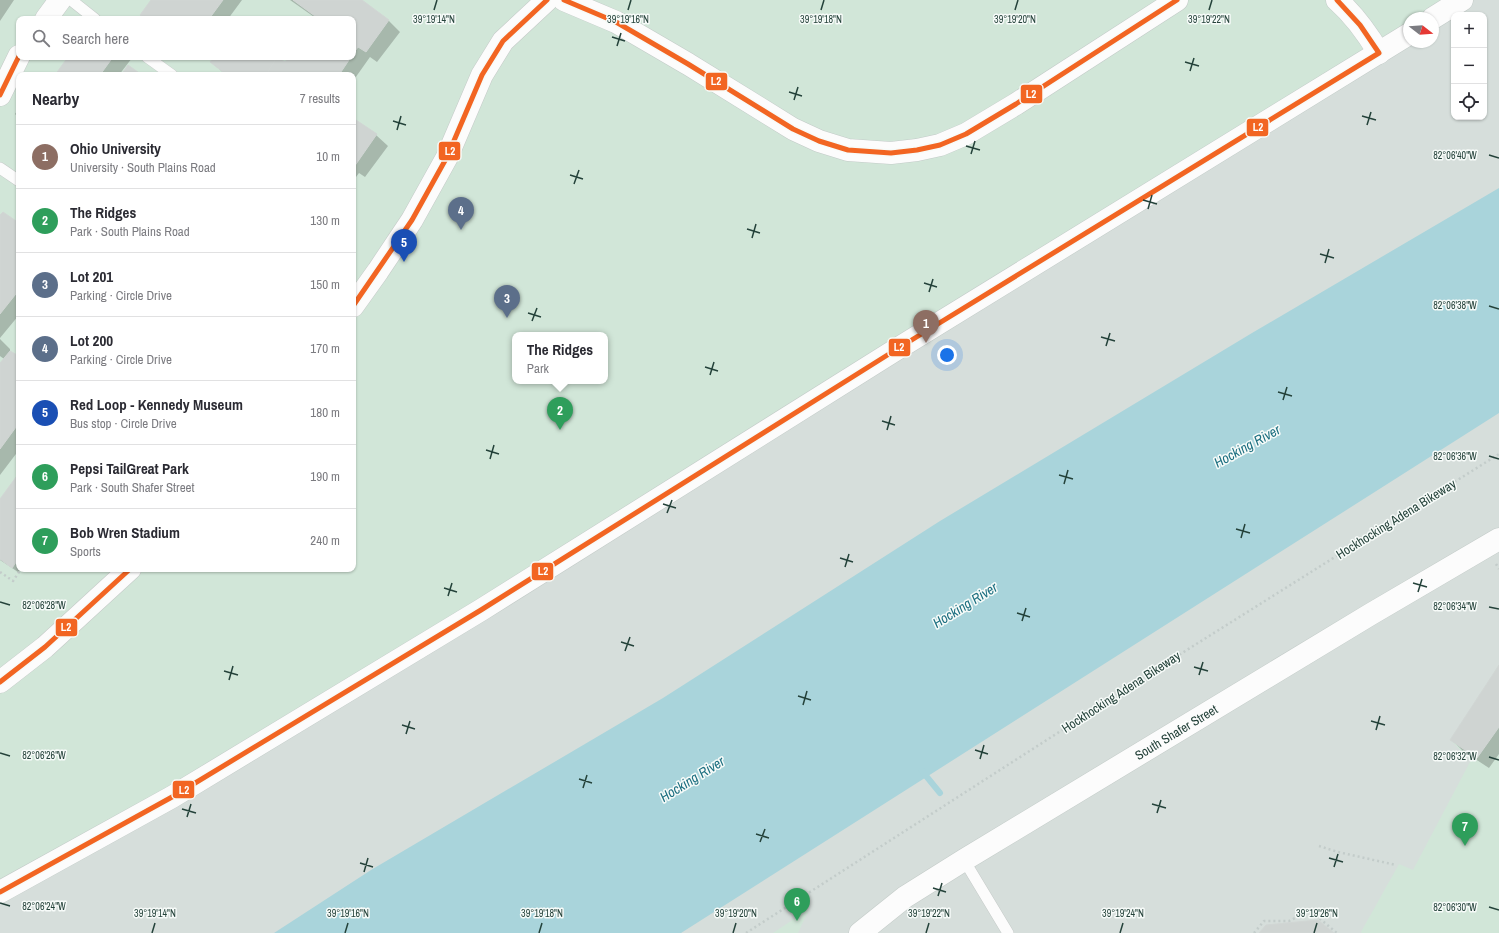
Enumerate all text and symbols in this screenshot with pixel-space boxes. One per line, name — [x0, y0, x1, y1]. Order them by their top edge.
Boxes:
north arrow — [1403, 12, 1439, 48]
map controls — [1451, 12, 1487, 120]
button: + — [1451, 12, 1487, 48]
text: 39°19'14"N — [413, 13, 455, 26]
text: 39°19'16"N — [607, 13, 649, 26]
text: 39°19'18"N — [800, 13, 842, 26]
text: 39°19'20"N — [994, 13, 1036, 26]
text: 39°19'22"N — [1188, 13, 1230, 26]
search box — [16, 16, 356, 60]
icon: search — [30, 27, 52, 49]
text: Search here — [62, 28, 129, 49]
button: − — [1451, 48, 1487, 84]
line badge: L2 — [705, 72, 728, 91]
text: L2 — [711, 74, 721, 88]
line badge: L2 — [1020, 84, 1043, 104]
button: locate — [1451, 84, 1487, 120]
text: Nearby — [32, 87, 79, 110]
text: L2 — [1026, 87, 1036, 101]
text: 7 results — [300, 90, 340, 107]
line badge: L2 — [1246, 118, 1269, 137]
text: L2 — [1253, 120, 1263, 134]
text: Ohio University — [70, 138, 161, 159]
line badge: L2 — [438, 141, 461, 161]
text: L2 — [445, 144, 455, 158]
text: 1 — [42, 148, 48, 165]
text: 10 m — [316, 148, 340, 165]
text: 82°06'40"W — [1433, 149, 1477, 162]
text: University · South Plains Road — [70, 159, 216, 176]
pin: 4 — [448, 197, 474, 230]
text: The Ridges — [70, 202, 136, 223]
text: 2 — [42, 212, 48, 229]
text: 130 m — [310, 212, 340, 229]
text: Park · South Plains Road — [70, 223, 190, 240]
pin: 5 — [391, 229, 417, 262]
text: Lot 201 — [70, 266, 113, 287]
text: 3 — [42, 276, 48, 293]
text: 150 m — [310, 276, 340, 293]
pin: 3 — [494, 285, 520, 318]
text: Parking · Circle Drive — [70, 287, 172, 304]
text: 82°06'38"W — [1433, 299, 1477, 312]
pin: 1 — [913, 310, 939, 343]
text: Lot 200 — [70, 330, 113, 351]
popup — [512, 332, 608, 384]
line badge: L2 — [888, 338, 911, 357]
text: The Ridges — [527, 339, 593, 360]
text: 4 — [42, 340, 48, 357]
text: 170 m — [310, 340, 340, 357]
text: L2 — [894, 340, 904, 354]
your location — [937, 345, 957, 365]
text: Parking · Circle Drive — [70, 351, 172, 368]
text: Park — [527, 360, 549, 377]
text: Red Loop - Kennedy Museum — [70, 394, 243, 415]
pin: 2 — [547, 397, 573, 430]
text: 5 — [42, 404, 48, 421]
text: 180 m — [310, 404, 340, 421]
text: Bus stop · Circle Drive — [70, 415, 177, 432]
water label: Hocking River — [1211, 420, 1284, 472]
text: 82°06'36"W — [1433, 450, 1477, 463]
text: Pepsi TailGreat Park — [70, 458, 189, 479]
text: 6 — [42, 468, 48, 485]
text: 190 m — [310, 468, 340, 485]
street label: Hockhocking Adena Bikeway — [1333, 475, 1460, 563]
text: Park · South Shafer Street — [70, 479, 194, 496]
text: Bob Wren Stadium — [70, 522, 180, 543]
text: 7 — [42, 532, 48, 549]
text: 240 m — [310, 532, 340, 549]
text: Sports — [70, 543, 101, 560]
line badge: L2 — [531, 562, 554, 581]
text: L2 — [538, 564, 548, 578]
water label: Hocking River — [929, 577, 1002, 632]
text: 82°06'28"W — [22, 599, 66, 612]
text: 82°06'34"W — [1433, 600, 1477, 613]
line badge: L2 — [55, 618, 78, 637]
text: L2 — [61, 620, 71, 634]
street label: Hockhocking Adena Bikeway — [1058, 647, 1184, 737]
street label: South Shafer Street — [1131, 700, 1221, 763]
text: 82°06'26"W — [22, 749, 66, 762]
text: 82°06'32"W — [1433, 750, 1477, 763]
water label: Hocking River — [656, 751, 729, 806]
line badge: L2 — [172, 780, 195, 799]
text: L2 — [179, 783, 189, 797]
pin: 7 — [1452, 813, 1478, 846]
pin: 6 — [784, 888, 810, 921]
text: 82°06'24"W — [22, 900, 66, 913]
text: 82°06'30"W — [1433, 901, 1477, 914]
text: 39°19'14"N — [134, 907, 176, 920]
text: 39°19'16"N — [327, 907, 369, 920]
text: 39°19'18"N — [521, 907, 563, 920]
text: 39°19'20"N — [715, 907, 757, 920]
text: 39°19'22"N — [908, 907, 950, 920]
text: 39°19'24"N — [1102, 907, 1144, 920]
text: 39°19'26"N — [1296, 907, 1338, 920]

